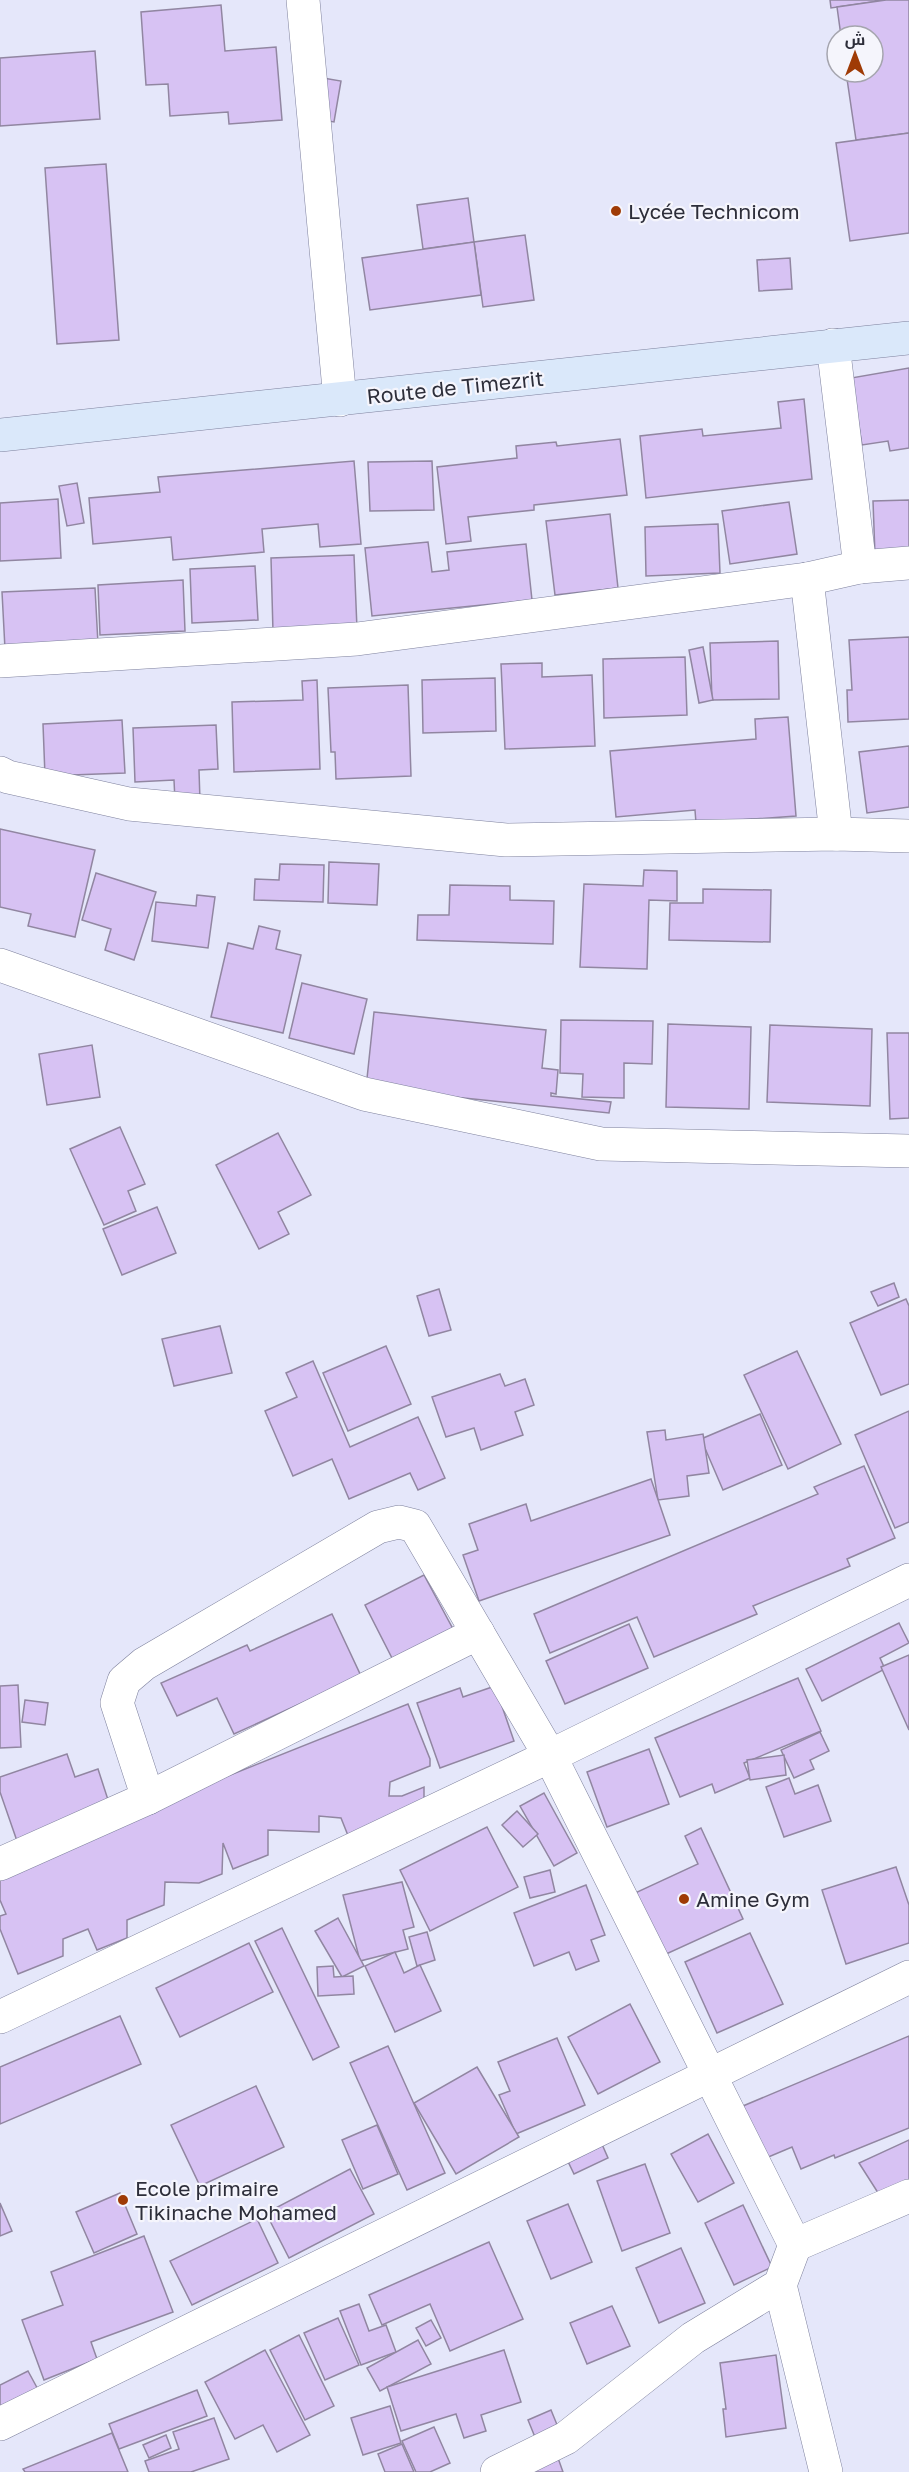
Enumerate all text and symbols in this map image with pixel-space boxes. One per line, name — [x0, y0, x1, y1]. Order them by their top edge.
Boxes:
north arrow — [825, 24, 885, 84]
text: ش — [845, 29, 865, 49]
place label: Lycée Technicom — [628, 198, 800, 224]
marker: Lycée Technicom — [609, 204, 623, 218]
street label: Route de Timezrit — [365, 365, 545, 409]
place label: Amine Gym — [696, 1886, 810, 1912]
marker: Amine Gym — [677, 1892, 691, 1906]
place label: Ecole primaire Tikinache Mohamed — [135, 2175, 337, 2225]
marker: Ecole primaire Tikinache Mohamed — [116, 2193, 130, 2207]

